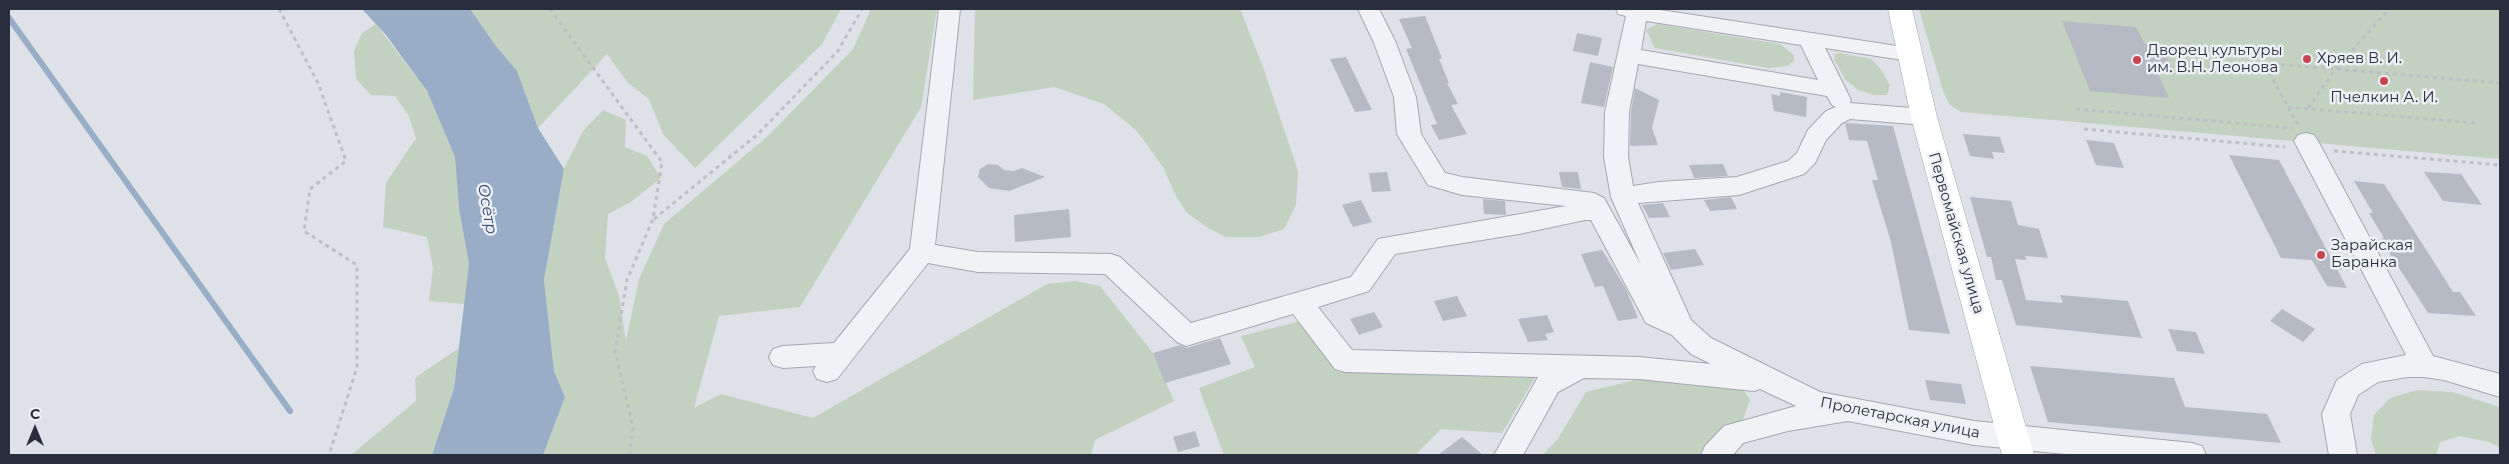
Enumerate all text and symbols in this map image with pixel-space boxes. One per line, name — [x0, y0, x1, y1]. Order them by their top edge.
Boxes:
place label: Дворец культуры им. В.Н. Леонова — [2147, 42, 2282, 77]
place label: Хряев В. И. — [2317, 50, 2402, 68]
marker: Хряев В. И. — [2301, 53, 2313, 65]
marker: Дворец культуры им. В.Н. Леонова — [2131, 54, 2143, 66]
marker: Пчелкин А. И. — [2378, 75, 2390, 87]
place label: Пчелкин А. И. — [2330, 89, 2438, 107]
street label: Первомайская улица — [1924, 150, 1988, 316]
water label: Осётр — [473, 182, 501, 236]
place label: Зарайская Баранка — [2331, 237, 2413, 272]
marker: Зарайская Баранка — [2315, 249, 2327, 261]
street label: Пролетарская улица — [1819, 394, 1981, 442]
north arrow — [10, 404, 60, 454]
text: С — [30, 405, 40, 423]

